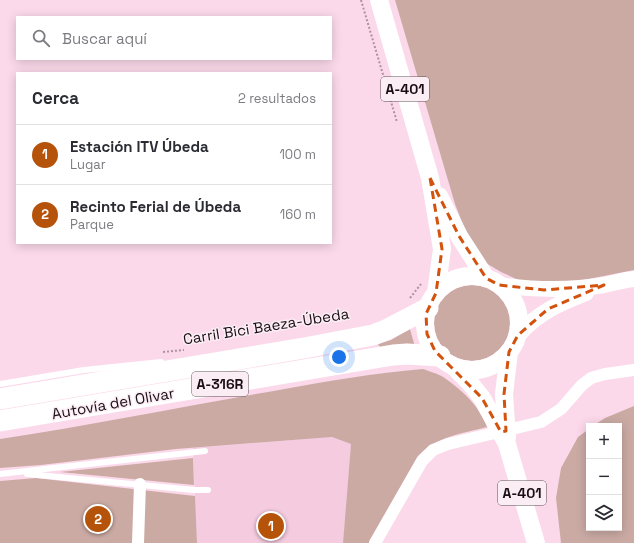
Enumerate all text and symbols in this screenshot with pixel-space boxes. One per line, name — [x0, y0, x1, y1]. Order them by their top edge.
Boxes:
search box — [16, 16, 332, 60]
icon: search — [30, 27, 52, 49]
text: Buscar aquí — [62, 29, 147, 48]
road number: A-401 — [381, 77, 429, 101]
text: Cerca — [32, 87, 79, 109]
text: 2 resultados — [238, 90, 316, 107]
text: Estación ITV Úbeda — [70, 137, 209, 156]
text: 1 — [42, 146, 48, 163]
text: 100 m — [279, 146, 316, 163]
text: Lugar — [70, 156, 106, 173]
text: Recinto Ferial de Úbeda — [70, 197, 241, 216]
text: 2 — [41, 206, 49, 223]
text: 160 m — [280, 206, 316, 223]
text: Parque — [70, 216, 114, 233]
street label: Carril Bici Baeza-Úbeda — [182, 303, 351, 349]
your location — [329, 347, 349, 367]
road number: A-316R — [192, 372, 248, 396]
street label: Autovía del Olivar — [50, 383, 176, 423]
map controls — [586, 423, 622, 531]
button: + — [586, 423, 622, 459]
button: − — [586, 459, 622, 495]
road number: A-401 — [498, 481, 546, 505]
button: layers — [586, 495, 622, 531]
pin: 2 — [85, 504, 111, 534]
pin: 1 — [258, 511, 284, 541]

